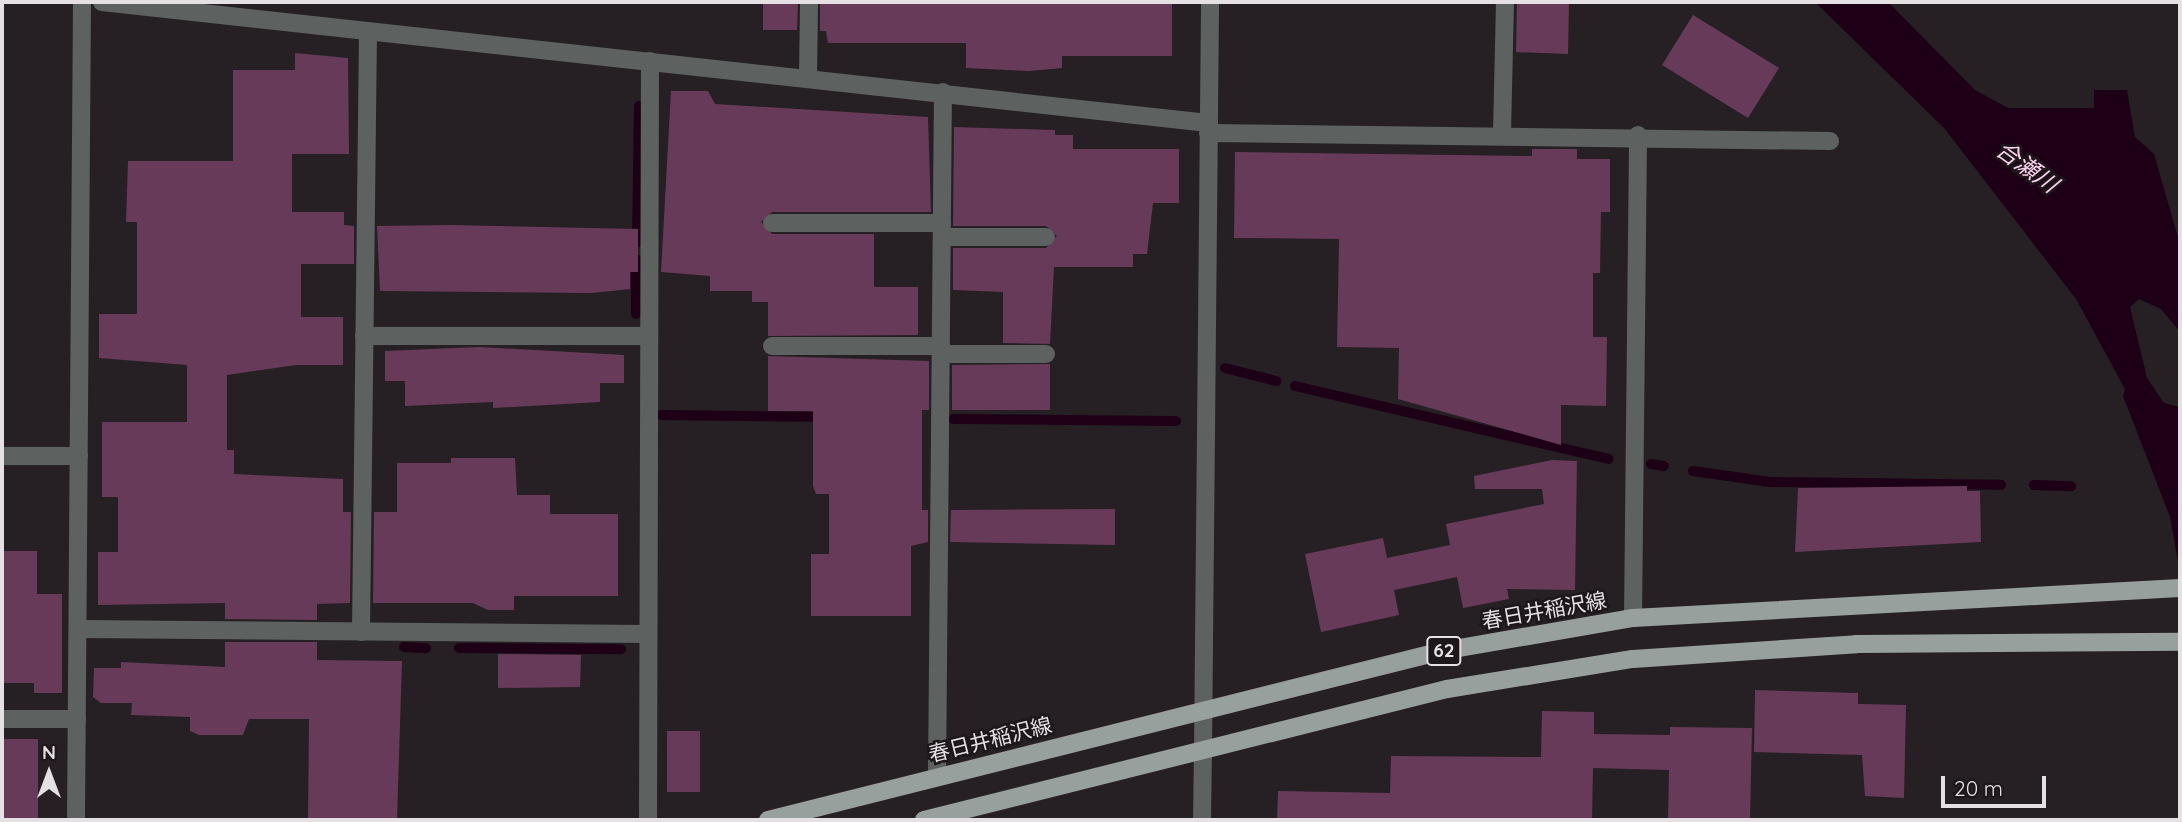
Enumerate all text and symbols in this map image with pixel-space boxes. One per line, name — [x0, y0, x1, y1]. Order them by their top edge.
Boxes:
water label: 合瀬川 — [1991, 136, 2063, 198]
street label: 春日井稲沢線 — [1480, 587, 1608, 633]
road number: 62 — [1425, 636, 1463, 666]
street label: 春日井稲沢線 — [926, 712, 1054, 766]
north arrow — [14, 738, 84, 808]
text: N — [42, 740, 56, 764]
scale bar — [1944, 762, 2049, 806]
text: 20 m — [1954, 775, 2003, 801]

